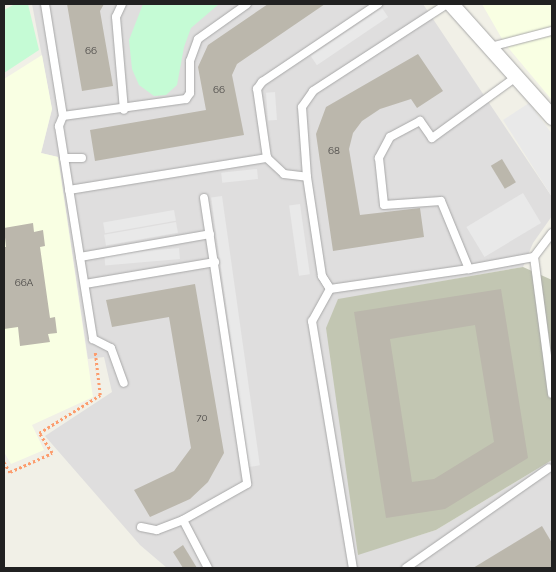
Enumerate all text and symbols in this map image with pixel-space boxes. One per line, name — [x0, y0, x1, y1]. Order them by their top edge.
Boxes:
house number: 66 — [85, 45, 97, 57]
house number: 66 — [213, 84, 225, 96]
house number: 68 — [328, 145, 340, 157]
house number: 66А — [15, 277, 33, 289]
house number: 70 — [196, 412, 208, 424]

